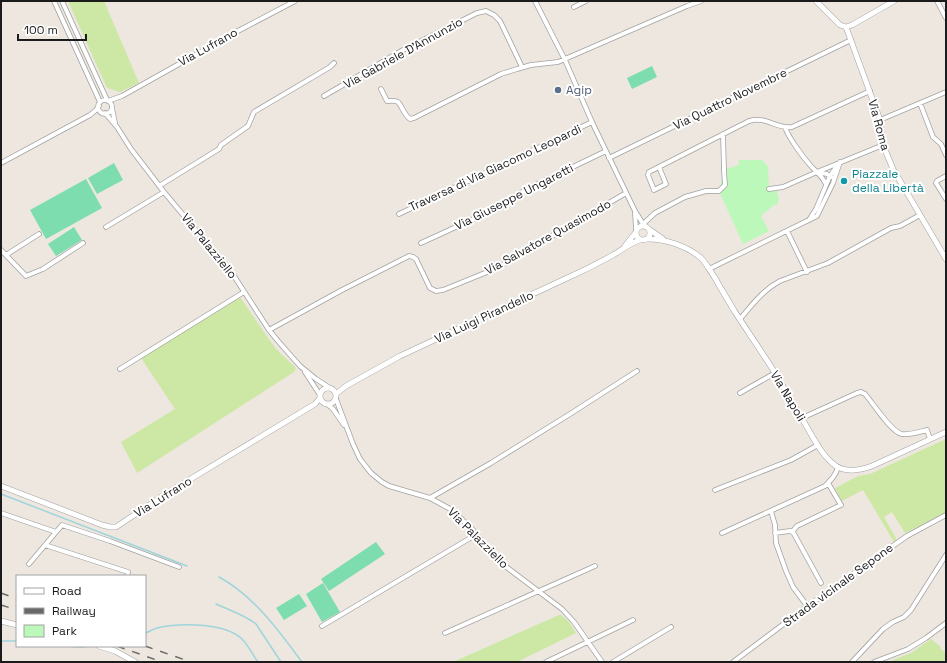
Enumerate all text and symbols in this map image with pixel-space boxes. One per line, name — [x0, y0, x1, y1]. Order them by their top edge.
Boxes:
street label: Via Gabriele D'Annunzio — [341, 14, 465, 92]
scale bar — [18, 16, 86, 42]
text: 100 m — [24, 22, 58, 38]
street label: Via Lufrano — [175, 24, 241, 70]
street label: Via Quattro Novembre — [670, 64, 790, 134]
place label: Agip — [566, 82, 592, 98]
marker: Agip — [553, 85, 563, 95]
street label: Via Roma — [864, 98, 894, 153]
street label: Traversa di Via Giacomo Leopardi — [406, 121, 584, 215]
street label: Via Giuseppe Ungaretti — [452, 160, 576, 234]
place label: Piazzale della Libertà — [852, 166, 924, 196]
marker: Piazzale della Libertà — [839, 176, 849, 186]
street label: Via Salvatore Quasimodo — [482, 196, 614, 278]
street label: Via Palazziello — [178, 210, 240, 282]
street label: Via Luigi Pirandello — [432, 287, 536, 347]
street label: Via Napoli — [767, 368, 809, 424]
street label: Via Lufrano — [131, 473, 195, 521]
street label: Via Palazziello — [444, 504, 512, 572]
street label: Strada vicinale Sepone — [780, 540, 896, 630]
legend — [16, 575, 146, 647]
text: Road — [52, 583, 81, 599]
text: Railway — [52, 603, 96, 619]
text: Park — [52, 623, 77, 639]

